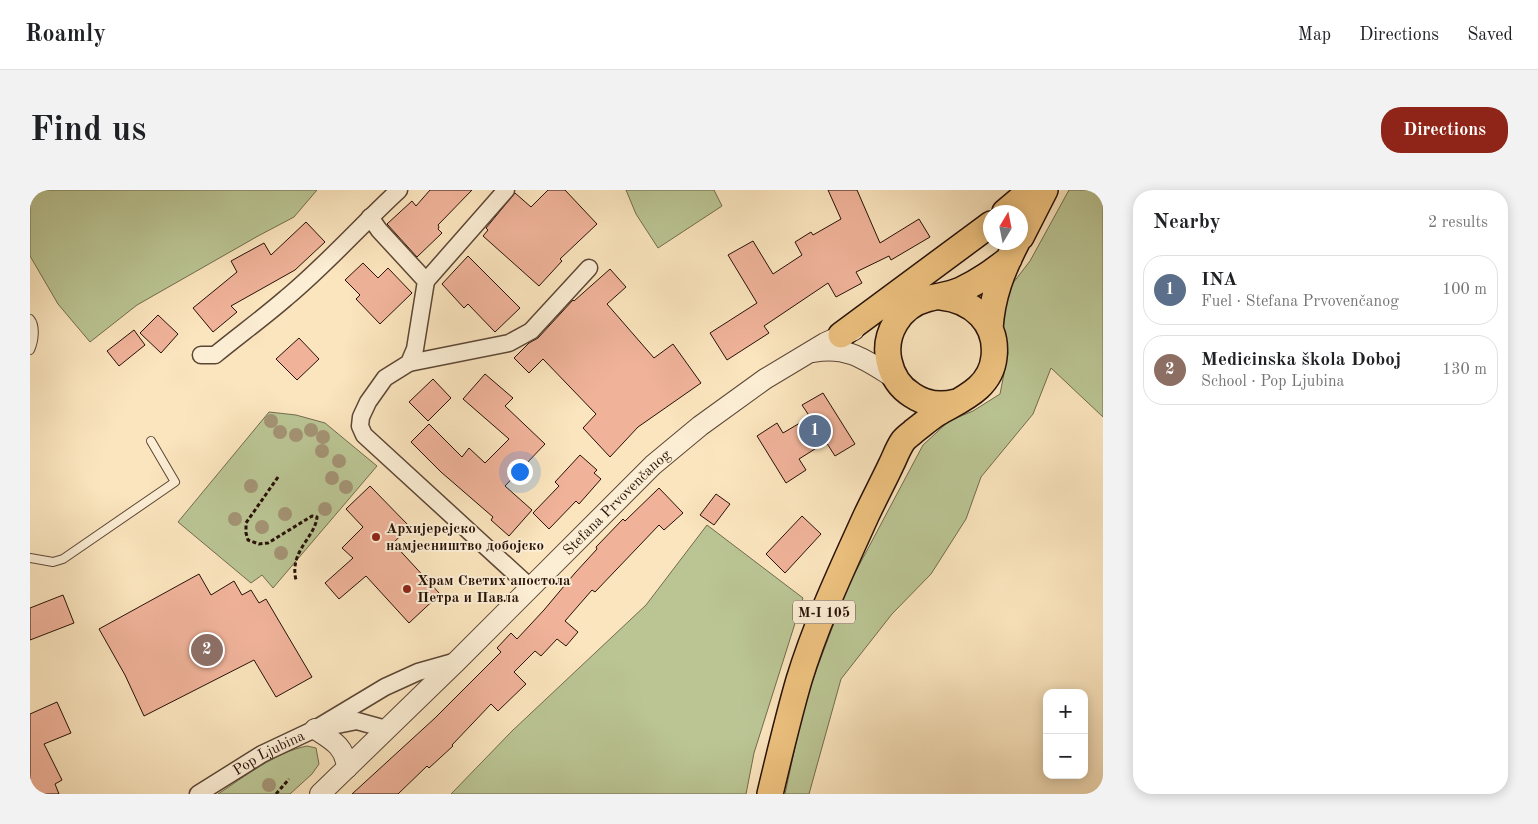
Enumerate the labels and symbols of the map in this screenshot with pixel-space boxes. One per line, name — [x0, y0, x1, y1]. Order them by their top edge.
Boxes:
north arrow — [983, 205, 1028, 250]
pin: 1 — [799, 412, 831, 450]
street label: Stefana Prvovenčanog — [561, 448, 674, 559]
your location — [507, 459, 533, 485]
place label: Архијерејско намјесништво добојско — [386, 522, 544, 554]
marker: Архијерејско намјесништво добојско — [370, 531, 382, 543]
place label: Храм Светих апостола Петра и Павла — [417, 574, 571, 606]
marker: Храм Светих апостола Петра и Павла — [401, 583, 413, 595]
road number: M-I 105 — [793, 601, 855, 624]
pin: 2 — [191, 631, 223, 669]
street label: Pop Ljubina — [231, 729, 308, 779]

